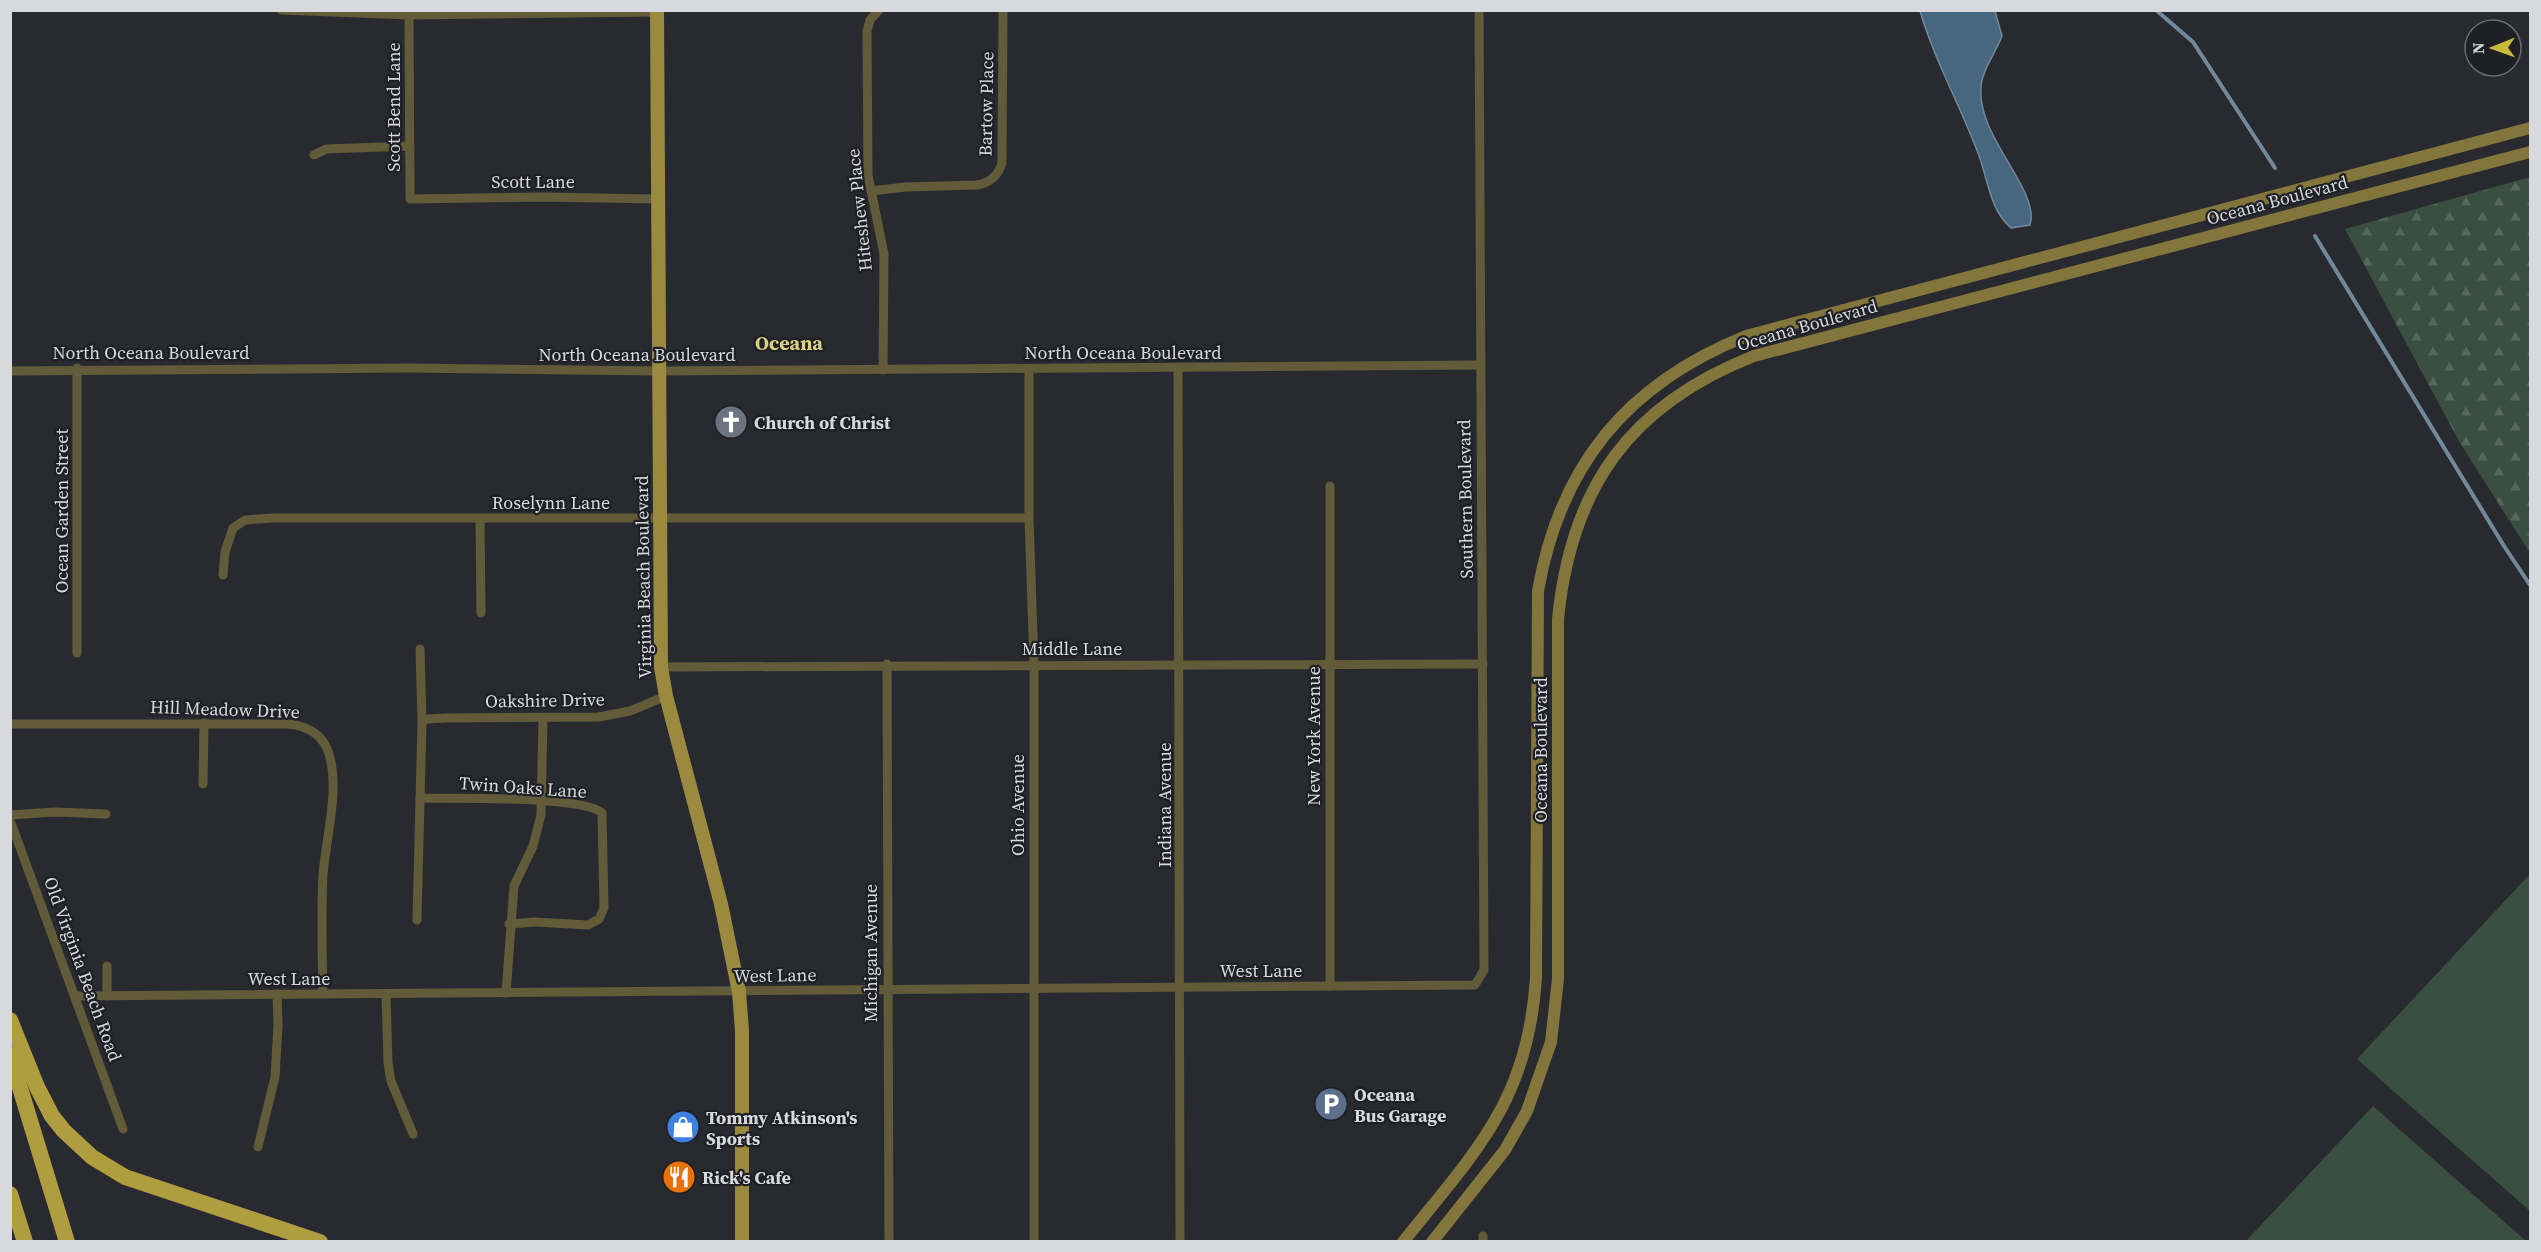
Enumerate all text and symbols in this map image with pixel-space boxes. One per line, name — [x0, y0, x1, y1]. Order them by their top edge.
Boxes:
north arrow — [2463, 18, 2523, 78]
street label: Scott Bend Lane — [381, 42, 406, 172]
text: N — [2467, 42, 2489, 54]
street label: Bartow Place — [973, 51, 999, 157]
street label: Hiteshew Place — [840, 148, 878, 272]
street label: Scott Lane — [491, 169, 575, 194]
street label: Oceana Boulevard — [2204, 169, 2350, 231]
street label: Oceana Boulevard — [1734, 293, 1880, 357]
district label: Oceana — [755, 329, 823, 357]
street label: North Oceana Boulevard — [53, 340, 249, 365]
street label: North Oceana Boulevard — [1025, 340, 1221, 365]
street label: North Oceana Boulevard — [539, 342, 735, 367]
church icon: Church of Christ — [713, 404, 749, 440]
place label: Church of Christ — [754, 410, 891, 435]
street label: Southern Boulevard — [1451, 419, 1479, 579]
street label: Ocean Garden Street — [49, 429, 74, 593]
street label: Virginia Beach Boulevard — [629, 475, 657, 679]
street label: Roselynn Lane — [492, 490, 610, 515]
street label: Middle Lane — [1022, 636, 1122, 661]
street label: New York Avenue — [1301, 666, 1326, 806]
street label: Oceana Boulevard — [1528, 677, 1553, 823]
street label: Oakshire Drive — [485, 686, 605, 714]
street label: Hill Meadow Drive — [150, 694, 300, 724]
street label: Indiana Avenue — [1152, 742, 1177, 868]
street label: Ohio Avenue — [1005, 754, 1030, 856]
street label: Twin Oaks Lane — [458, 770, 588, 804]
street label: Old Virginia Beach Road — [38, 873, 128, 1065]
street label: Michigan Avenue — [858, 884, 883, 1022]
street label: West Lane — [1220, 958, 1302, 983]
street label: West Lane — [733, 962, 817, 988]
street label: West Lane — [248, 966, 330, 991]
place label: Oceana Bus Garage — [1354, 1082, 1446, 1128]
parking icon: Oceana Bus Garage — [1313, 1086, 1349, 1122]
place label: Tommy Atkinson's Sports — [706, 1105, 857, 1151]
shop icon: Tommy Atkinson's Sports — [665, 1109, 701, 1145]
restaurant icon: Rick's Cafe — [661, 1159, 697, 1195]
place label: Rick's Cafe — [702, 1165, 791, 1190]

